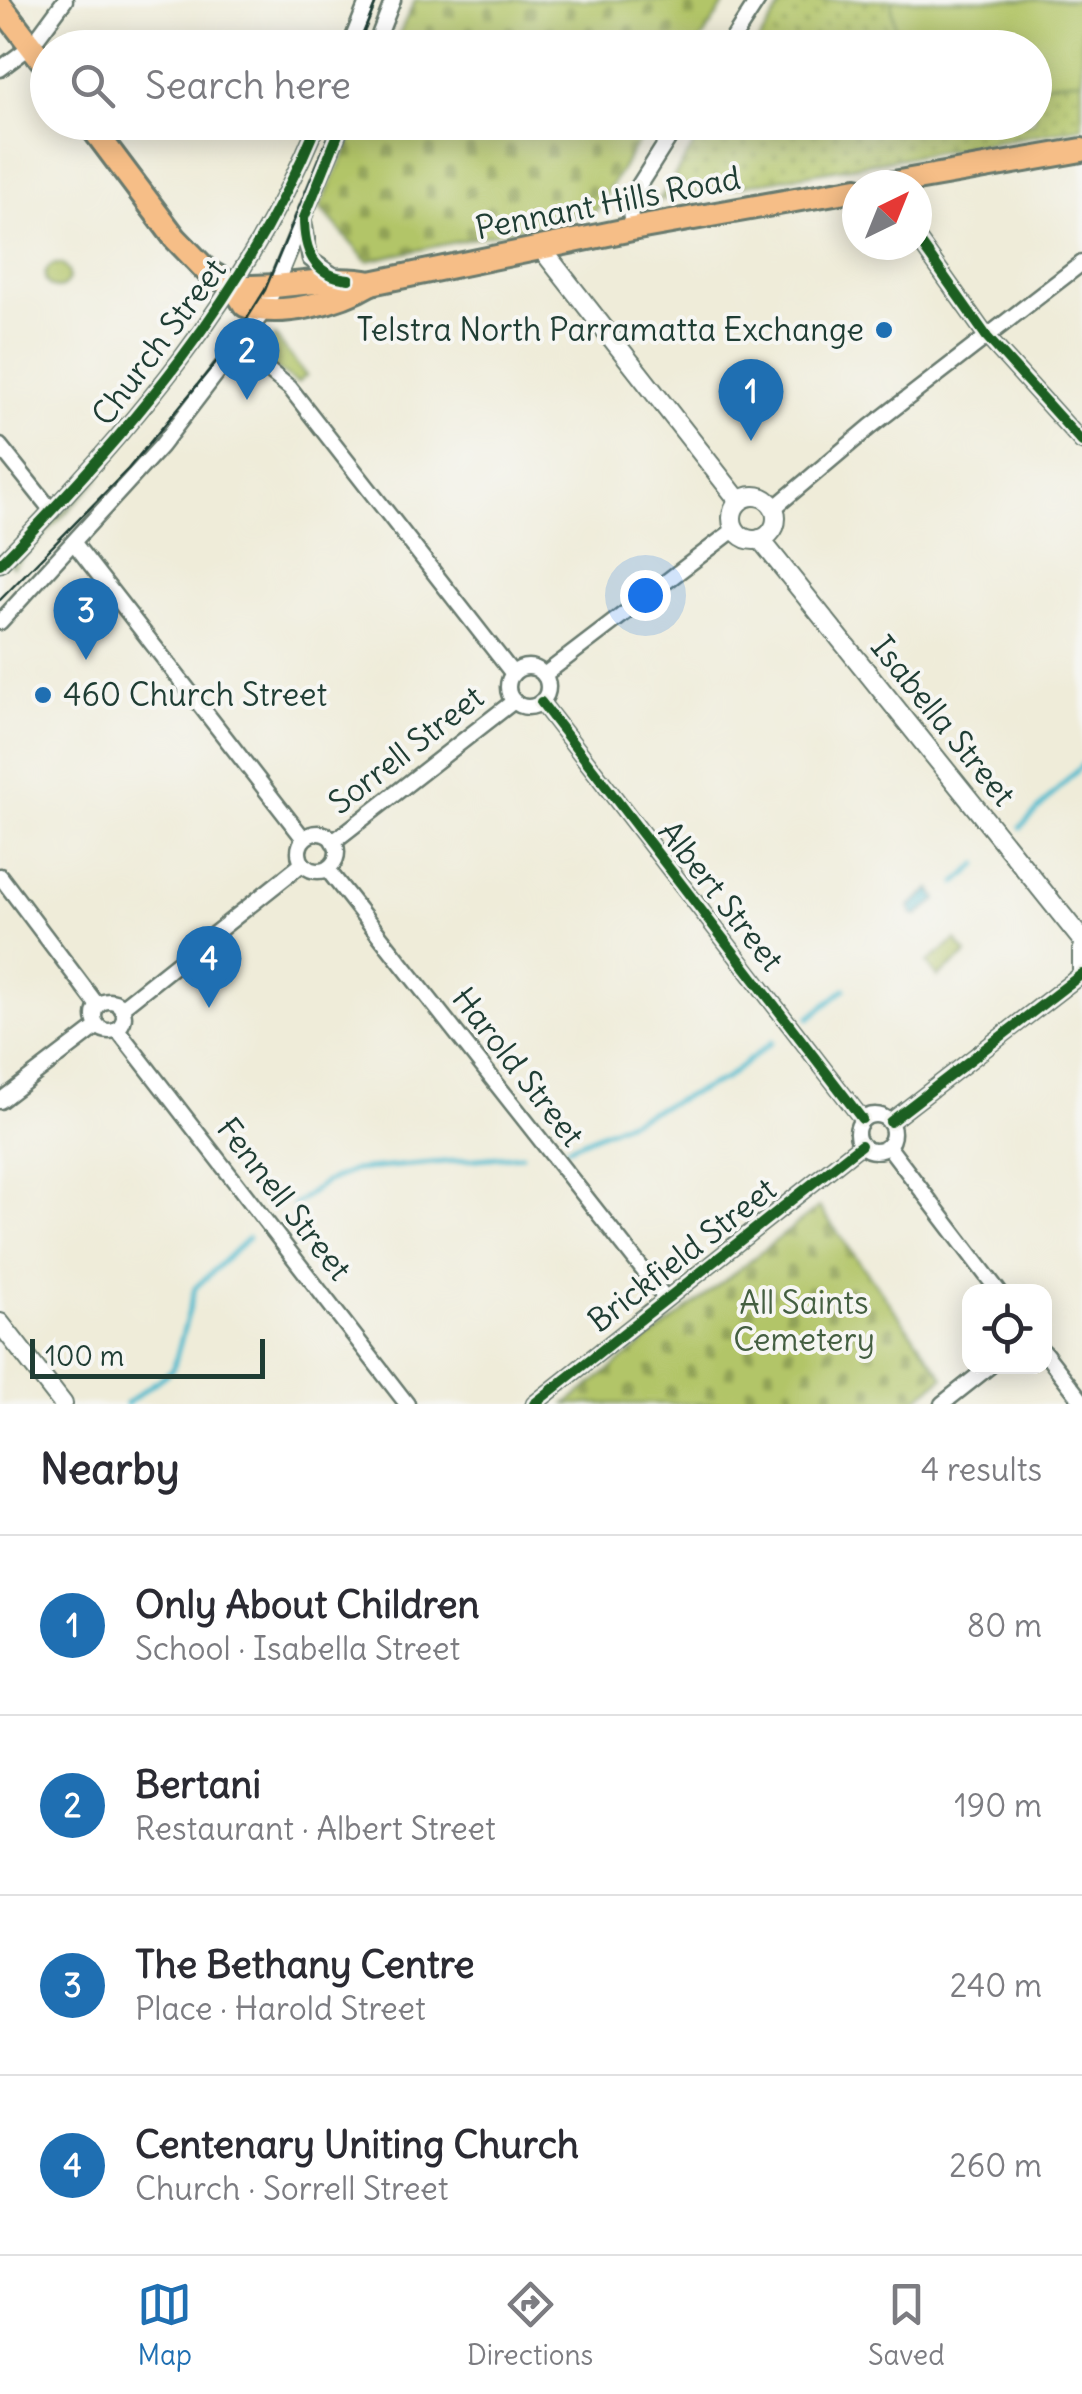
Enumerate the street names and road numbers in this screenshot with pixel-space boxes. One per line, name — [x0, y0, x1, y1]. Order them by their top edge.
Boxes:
street label: Pennant Hills Road — [472, 157, 744, 248]
street label: Church Street — [82, 250, 235, 433]
street label: Isabella Street — [862, 627, 1025, 814]
street label: Sorrell Street — [320, 676, 492, 823]
street label: Albert Street — [650, 812, 793, 979]
street label: Harold Street — [443, 979, 593, 1155]
street label: Fennell Street — [208, 1109, 361, 1288]
street label: Brickfield Street — [579, 1168, 784, 1341]

